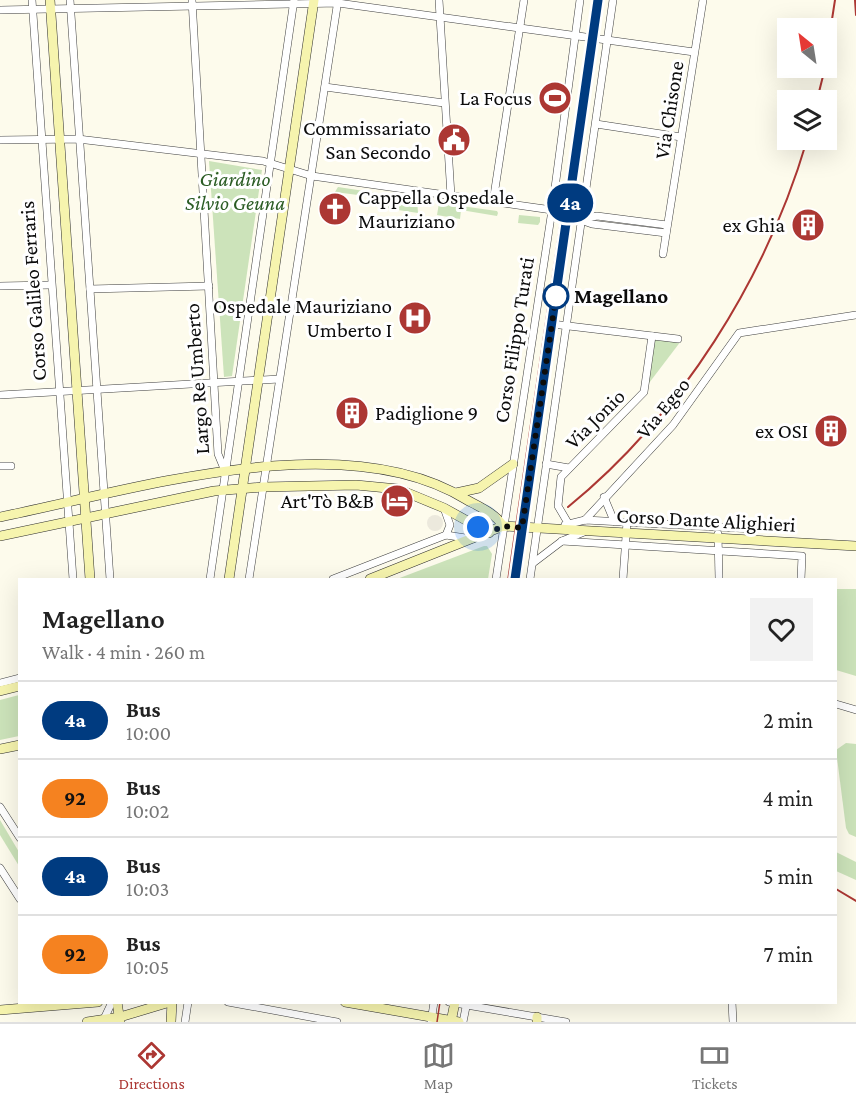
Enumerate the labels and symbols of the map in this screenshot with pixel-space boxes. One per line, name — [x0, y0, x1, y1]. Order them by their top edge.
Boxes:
north arrow — [777, 18, 837, 78]
street label: Via Chisone — [649, 59, 689, 161]
sports icon: La Focus — [537, 80, 573, 116]
place label: La Focus — [459, 86, 532, 110]
place label: Commissariato San Secondo — [303, 116, 431, 164]
public building icon: Commissariato San Secondo — [436, 122, 472, 158]
park label: Giardino Silvio Geuna — [185, 167, 285, 215]
line badge: 4a — [543, 184, 597, 222]
place label: Cappella Ospedale Mauriziano — [358, 185, 514, 233]
church icon: Cappella Ospedale Mauriziano — [317, 191, 353, 227]
street label: Corso Galileo Ferraris — [15, 200, 51, 382]
building icon: ex Ghia — [790, 207, 826, 243]
place label: ex Ghia — [722, 213, 785, 237]
street label: Corso Filippo Turati — [489, 255, 539, 425]
marker: Magellano — [543, 283, 569, 309]
place label: Magellano — [574, 284, 668, 308]
place label: Ospedale Mauriziano Umberto I — [213, 294, 392, 342]
hospital icon: Ospedale Mauriziano Umberto I — [397, 300, 433, 336]
street label: Largo Re Umberto — [180, 303, 214, 455]
street label: Via Egeo — [631, 373, 695, 443]
street label: Via Jonio — [560, 384, 630, 454]
building icon: Padiglione 9 — [334, 395, 370, 431]
place label: Padiglione 9 — [375, 401, 478, 425]
building icon: ex OSI — [813, 413, 849, 449]
place label: ex OSI — [755, 419, 808, 443]
hotel icon: Art'Tò B&B — [379, 483, 415, 519]
place label: Art'Tò B&B — [281, 489, 374, 513]
street label: Corso Dante Alighieri — [616, 503, 797, 537]
your location — [463, 512, 493, 542]

